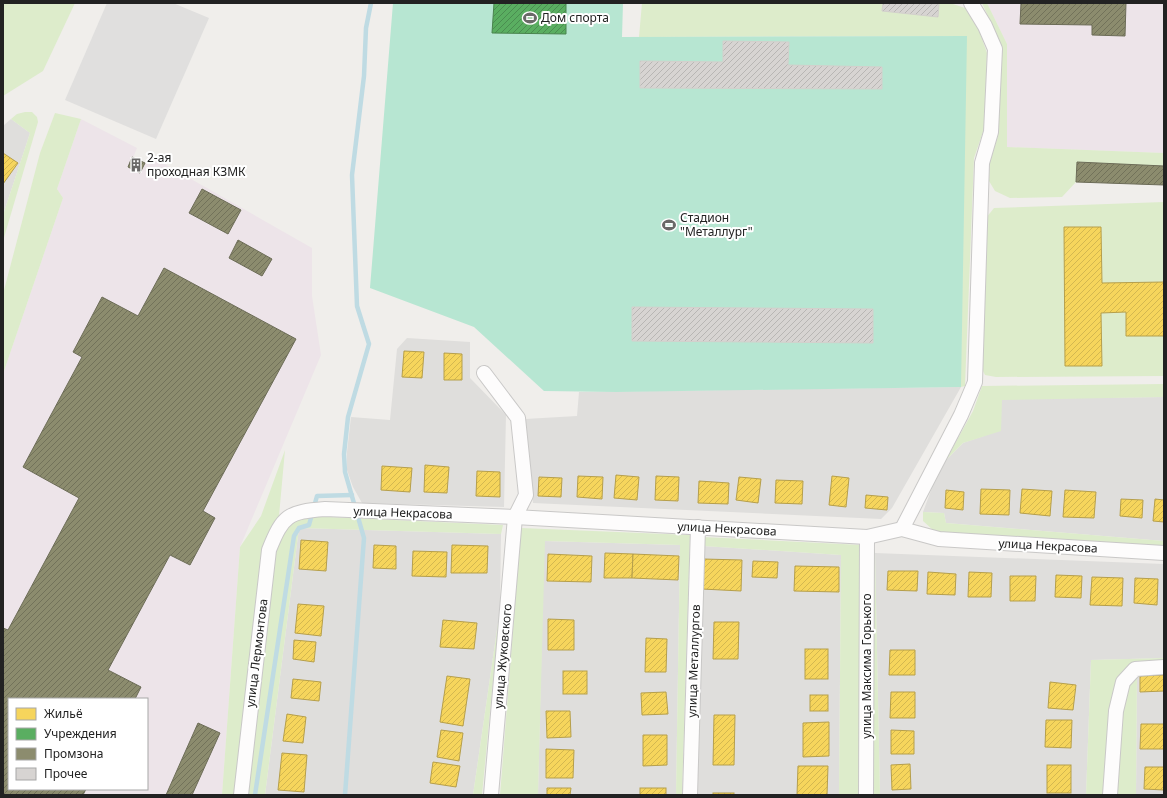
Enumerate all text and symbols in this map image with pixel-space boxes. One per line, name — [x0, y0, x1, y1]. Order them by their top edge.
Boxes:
place label: Дом спорта — [541, 9, 609, 26]
sports icon: Дом спорта — [522, 10, 538, 26]
place label: 2-ая проходная КЗМК — [147, 149, 246, 180]
building icon: 2-ая проходная КЗМК — [128, 157, 144, 173]
place label: Стадион "Металлург" — [680, 209, 753, 240]
sports icon: Стадион "Металлург" — [661, 217, 677, 233]
street label: улица Некрасова — [353, 502, 453, 523]
street label: улица Некрасова — [677, 517, 777, 540]
street label: улица Некрасова — [998, 534, 1098, 557]
street label: улица Максима Горького — [858, 593, 875, 739]
street label: улица Лермонтова — [241, 598, 272, 708]
street label: улица Жуковского — [489, 603, 516, 709]
street label: улица Металлургов — [683, 604, 704, 718]
legend — [8, 698, 148, 790]
text: Жильё — [44, 705, 83, 722]
text: Учреждения — [44, 725, 117, 742]
text: Промзона — [44, 745, 103, 762]
text: Прочее — [44, 765, 88, 782]

